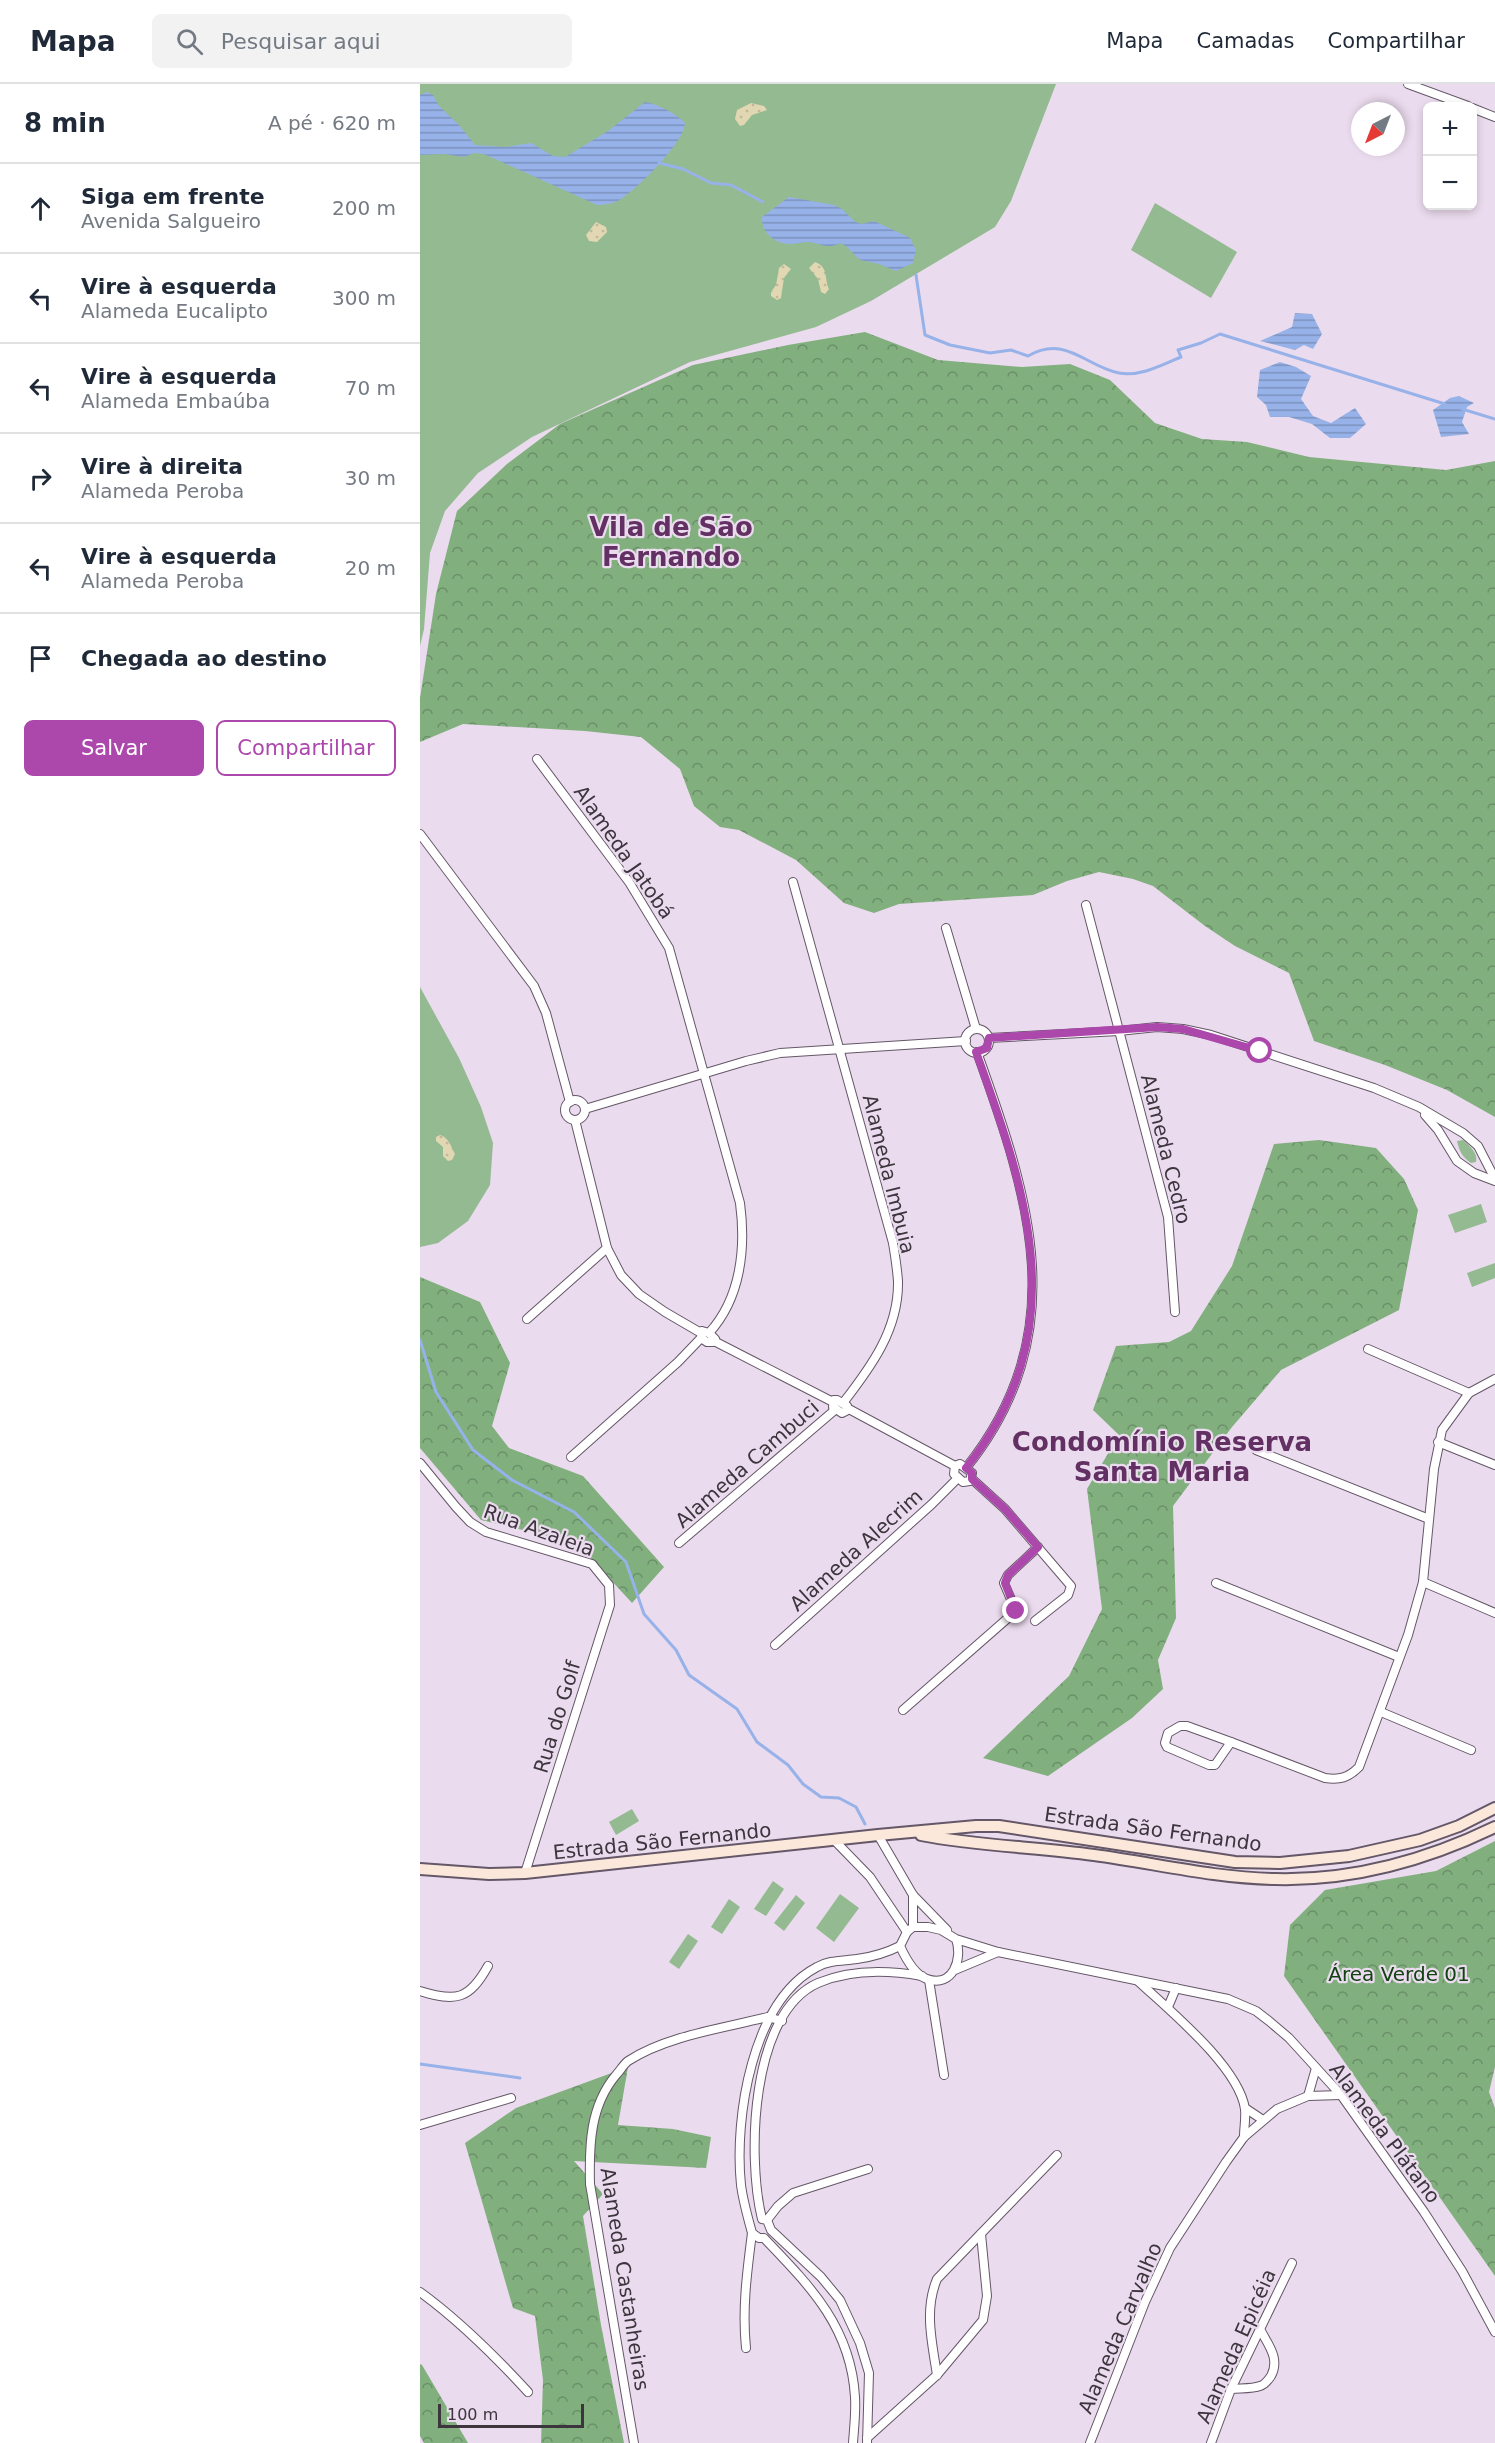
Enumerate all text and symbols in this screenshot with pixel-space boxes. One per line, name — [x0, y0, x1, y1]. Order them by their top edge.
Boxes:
search box — [152, 14, 572, 68]
text: Mapa — [30, 25, 116, 58]
icon: search — [173, 25, 206, 58]
text: Pesquisar aqui — [221, 29, 381, 54]
text: Mapa — [1106, 29, 1163, 53]
text: Camadas — [1196, 29, 1294, 53]
text: Compartilhar — [1327, 29, 1465, 53]
north arrow — [1351, 102, 1405, 156]
map controls — [1423, 102, 1477, 210]
button: + — [1423, 102, 1477, 156]
text: 8 min — [24, 108, 106, 138]
text: A pé · 620 m — [268, 111, 396, 135]
button: − — [1423, 156, 1477, 210]
text: Siga em frente — [81, 184, 265, 209]
icon: ahead — [24, 192, 57, 225]
text: 200 m — [332, 196, 396, 220]
text: Avenida Salgueiro — [81, 209, 261, 233]
text: Vire à esquerda — [81, 274, 277, 299]
icon: left — [24, 282, 57, 315]
text: 300 m — [332, 286, 396, 310]
text: Alameda Eucalipto — [81, 299, 268, 323]
text: Vire à esquerda — [81, 364, 277, 389]
icon: left — [24, 372, 57, 405]
text: 70 m — [345, 376, 396, 400]
text: Alameda Embaúba — [81, 389, 270, 413]
text: Vire à direita — [81, 454, 243, 479]
icon: right — [24, 462, 57, 495]
text: 30 m — [345, 466, 396, 490]
text: Alameda Peroba — [81, 479, 244, 503]
district label: Vila de São Fernando — [589, 512, 753, 572]
text: Vire à esquerda — [81, 544, 277, 569]
icon: left — [24, 552, 57, 585]
text: 20 m — [345, 556, 396, 580]
text: Alameda Peroba — [81, 569, 244, 593]
icon: arrive — [24, 642, 57, 675]
text: Chegada ao destino — [81, 646, 327, 671]
button: Salvar — [24, 720, 204, 776]
button: Compartilhar — [216, 720, 396, 776]
street label: Alameda Jatobá — [569, 780, 679, 924]
route start — [1246, 1037, 1272, 1063]
street label: Alameda Cedro — [1136, 1072, 1196, 1226]
street label: Alameda Imbuia — [858, 1092, 920, 1256]
street label: Alameda Cambuci — [670, 1395, 824, 1533]
district label: Condomínio Reserva Santa Maria — [1012, 1427, 1312, 1487]
street label: Alameda Alecrim — [785, 1484, 927, 1616]
street label: Rua Azaleia — [480, 1499, 598, 1561]
route end — [1002, 1597, 1028, 1623]
street label: Rua do Golf — [529, 1657, 586, 1776]
street label: Estrada São Fernando — [1043, 1802, 1263, 1856]
street label: Estrada São Fernando — [552, 1818, 772, 1864]
park label: Área Verde 01 — [1328, 1962, 1470, 1986]
street label: Alameda Plátano — [1324, 2058, 1446, 2208]
street label: Alameda Castanheiras — [596, 2166, 654, 2392]
street label: Alameda Carvalho — [1073, 2239, 1167, 2417]
street label: Alameda Epicéia — [1191, 2265, 1281, 2427]
scale bar — [438, 2401, 584, 2428]
text: 100 m — [447, 2405, 498, 2424]

